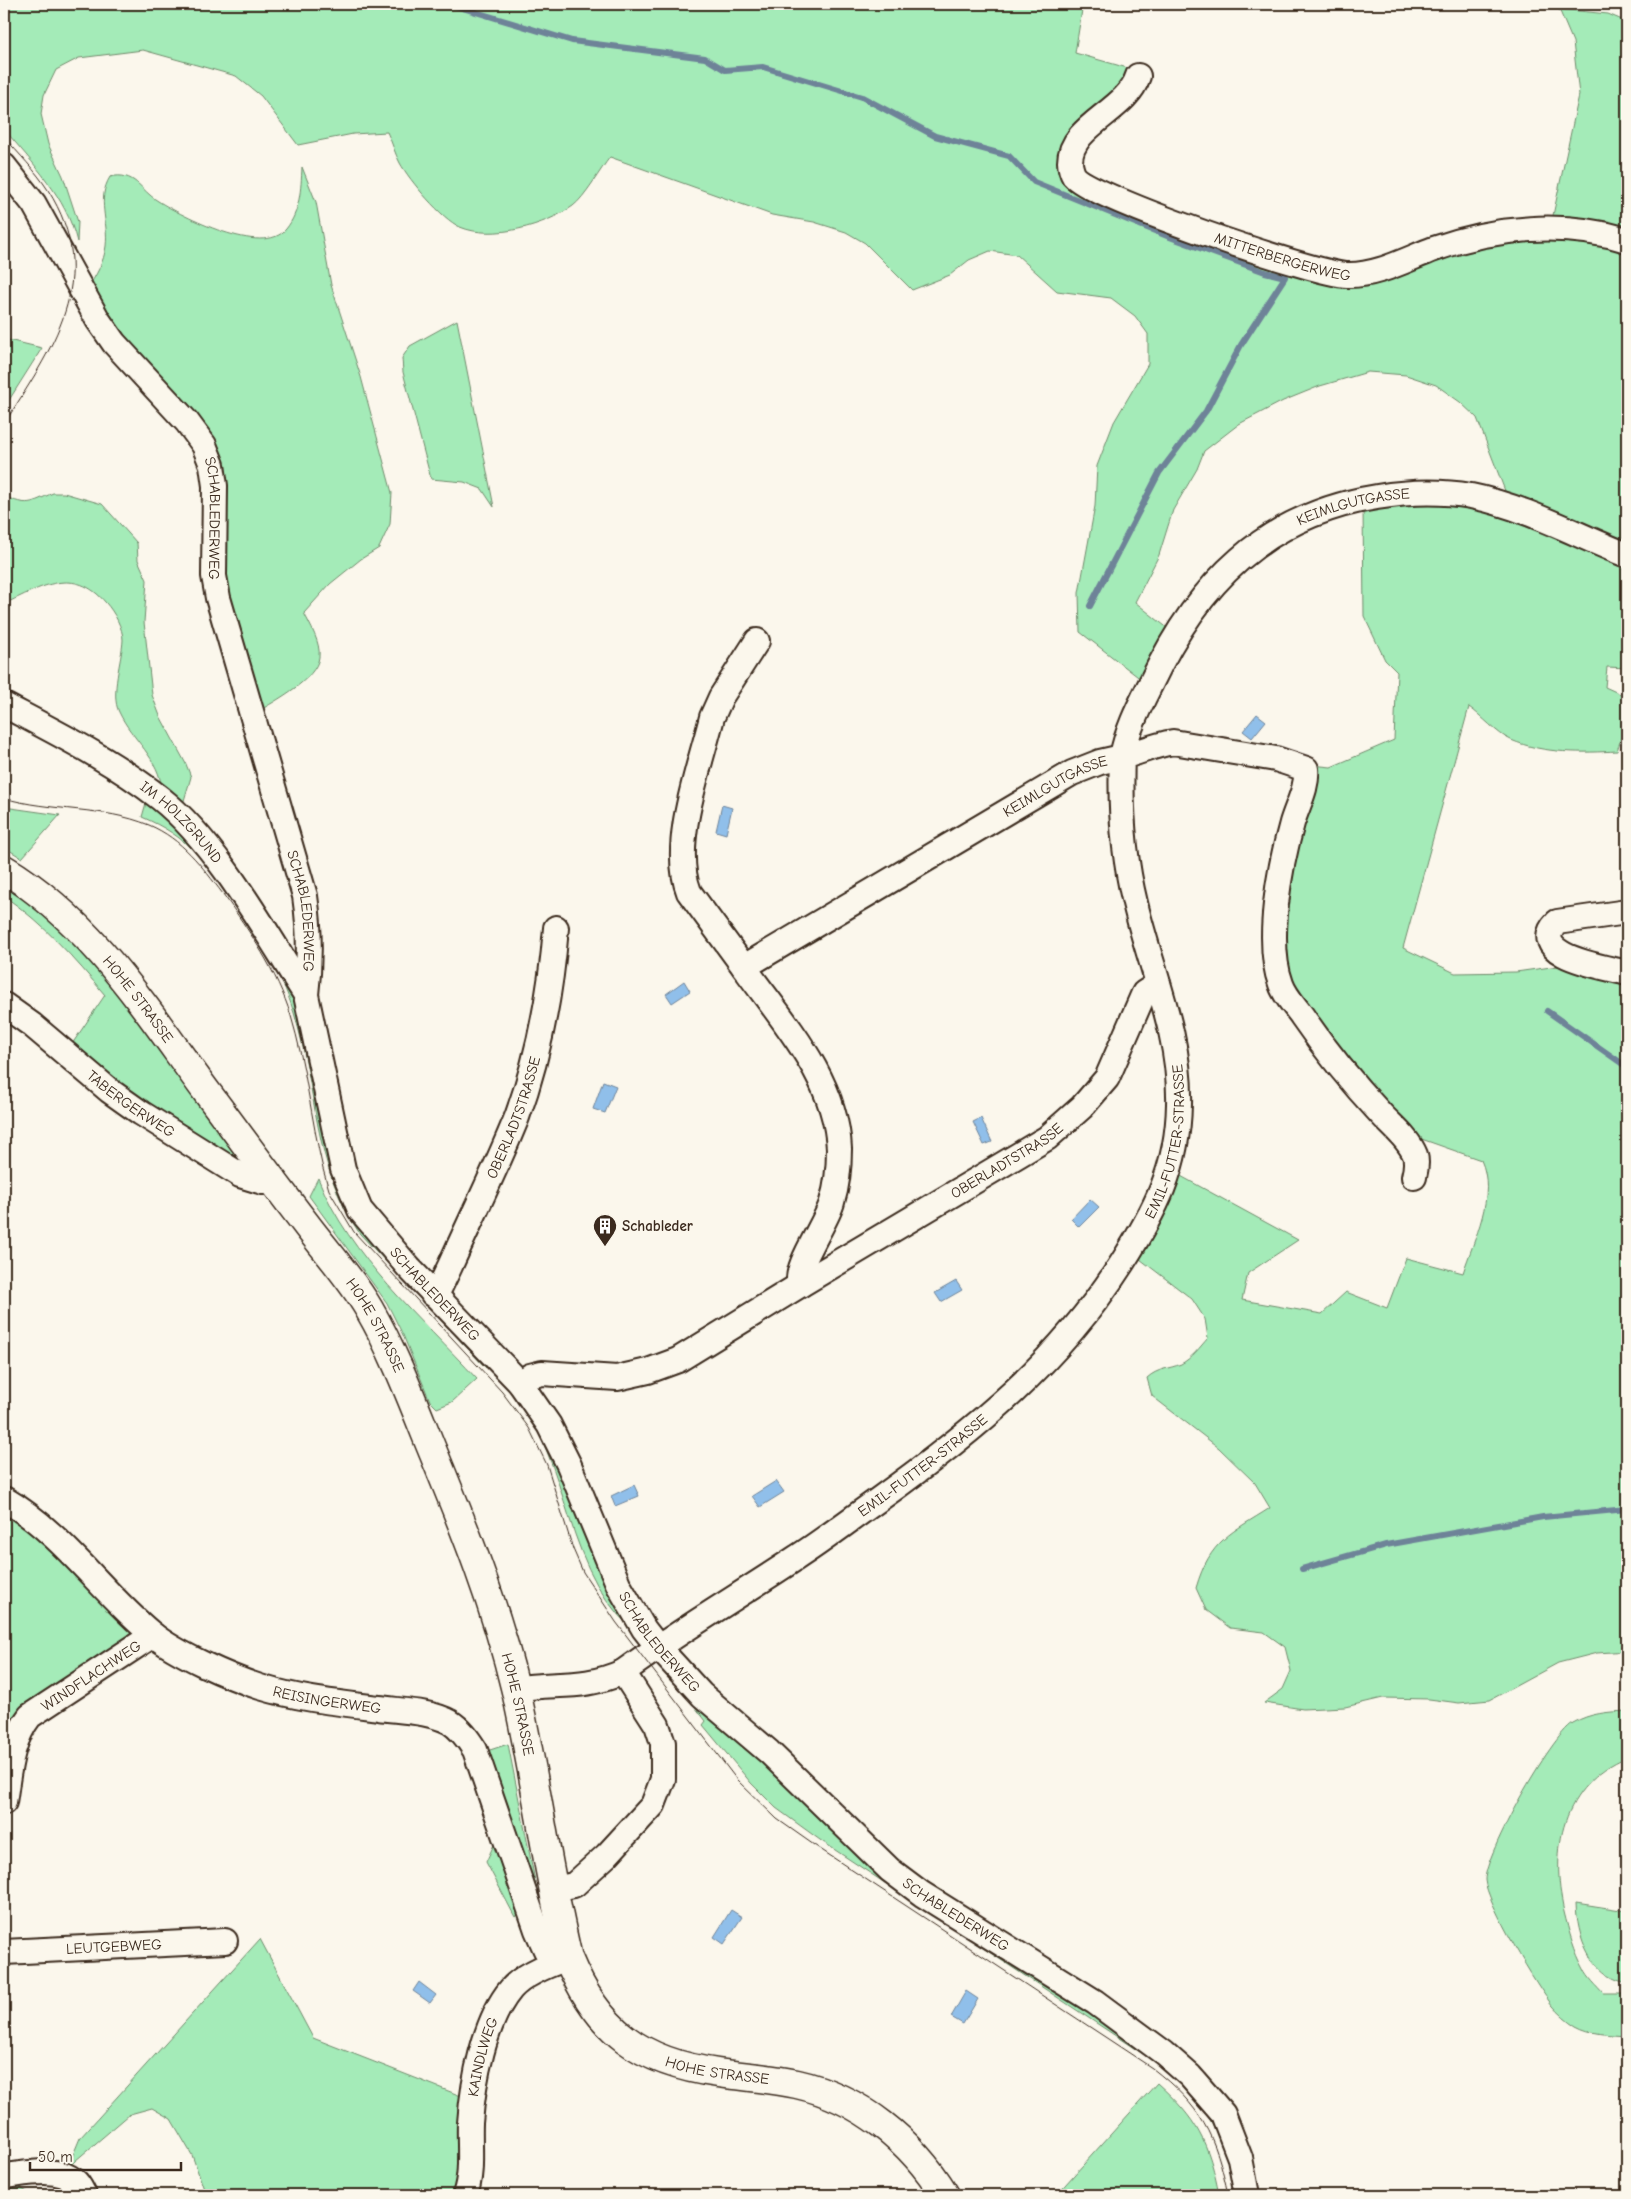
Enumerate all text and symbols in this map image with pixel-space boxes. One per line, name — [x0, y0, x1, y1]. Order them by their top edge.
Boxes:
street label: MITTERBERGERWEG — [1212, 228, 1352, 284]
street label: SCHABLEDERWEG — [201, 454, 224, 580]
street label: KEIMLGUTGASSE — [1294, 484, 1410, 529]
street label: KEIMLGUTGASSE — [1000, 752, 1109, 821]
street label: IM HOLZGRUND — [137, 777, 226, 867]
street label: SCHABLEDERWEG — [283, 848, 318, 972]
street label: HOHE STRASSE — [99, 952, 177, 1046]
street label: OBERLADTSTRASSE — [483, 1054, 544, 1181]
street label: EMIL-FUTTER-STRASSE — [1141, 1063, 1188, 1221]
street label: TABERGERWEG — [83, 1066, 179, 1141]
street label: OBERLADTSTRASSE — [947, 1119, 1067, 1202]
building icon: Schableder — [592, 1213, 618, 1247]
place label: Schableder — [622, 1217, 693, 1235]
street label: SCHABLEDERWEG — [386, 1243, 484, 1345]
street label: HOHE STRASSE — [342, 1275, 408, 1375]
street label: EMIL-FUTTER-STRASSE — [854, 1410, 991, 1520]
street label: SCHABLEDERWEG — [615, 1588, 704, 1696]
street label: WINDFLACHWEG — [38, 1636, 145, 1715]
street label: HOHE STRASSE — [498, 1651, 538, 1757]
street label: REISINGERWEG — [271, 1682, 382, 1717]
street label: SCHABLEDERWEG — [899, 1874, 1013, 1955]
street label: LEUTGEBWEG — [66, 1935, 162, 1958]
street label: KAINDLWEG — [464, 2014, 502, 2098]
street label: HOHE STRASSE — [663, 2052, 770, 2088]
scale bar — [30, 2139, 181, 2171]
text: 50 m — [38, 2148, 73, 2166]

